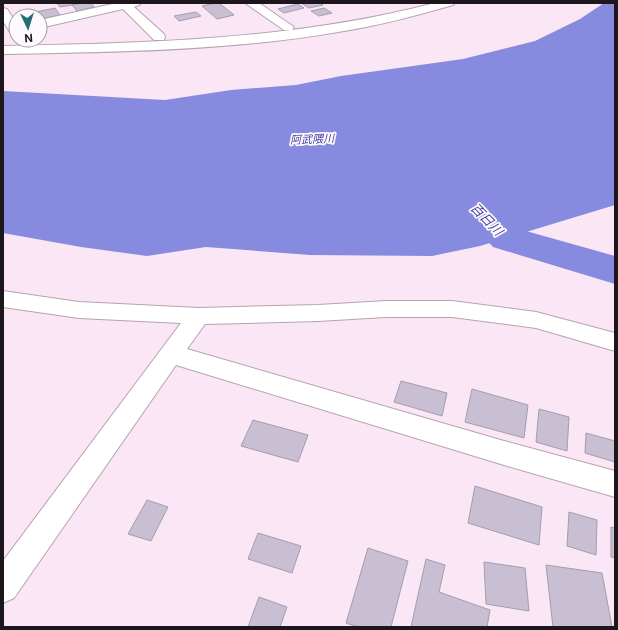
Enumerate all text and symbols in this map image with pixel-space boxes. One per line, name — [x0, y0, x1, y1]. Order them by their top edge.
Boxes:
north arrow — [8, 8, 48, 48]
text: N — [24, 31, 33, 45]
water label: 阿武隈川 — [290, 131, 335, 147]
water label: 百日川 — [468, 199, 508, 240]

